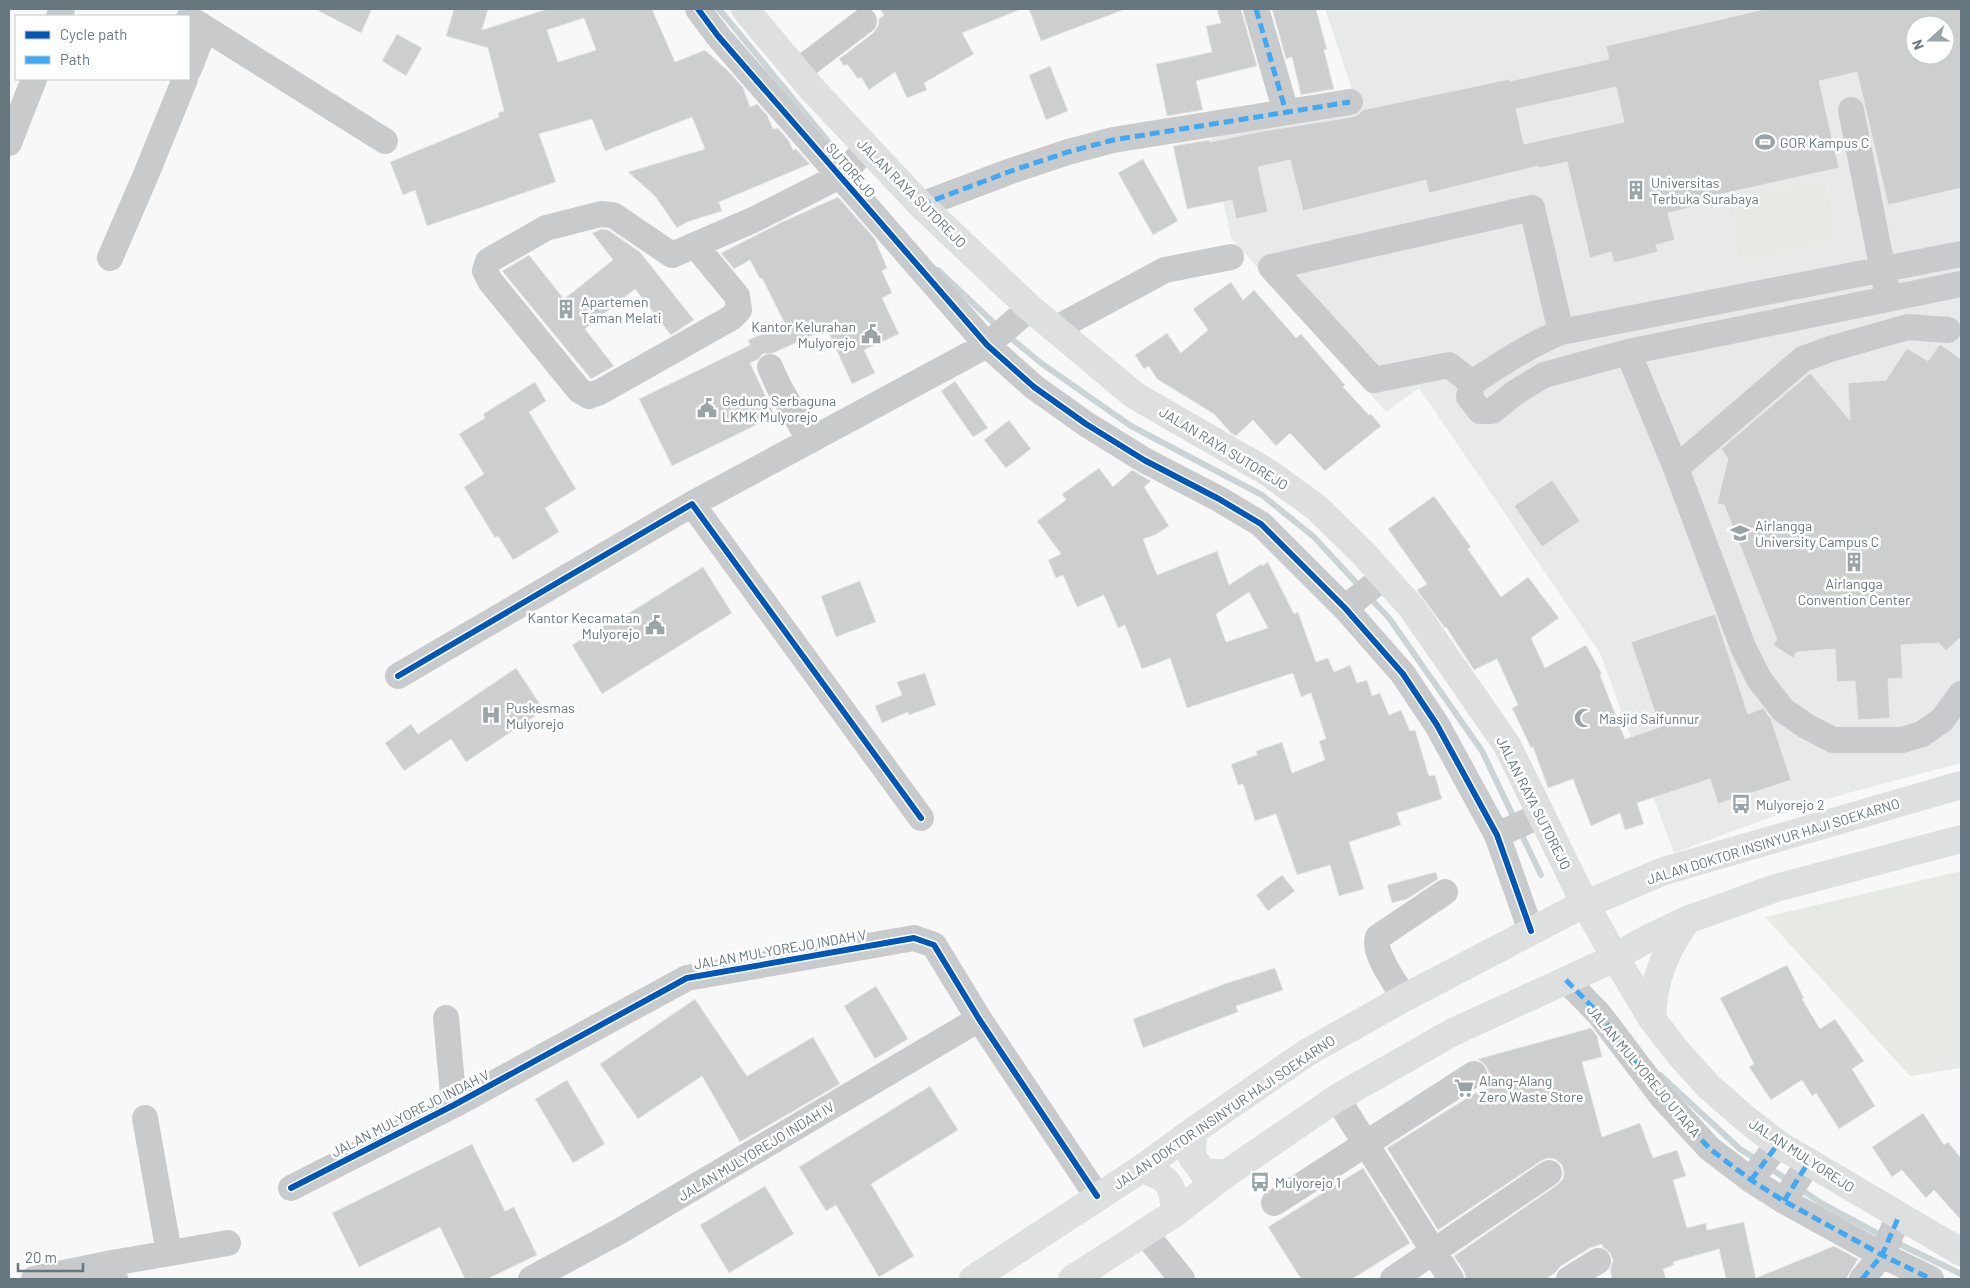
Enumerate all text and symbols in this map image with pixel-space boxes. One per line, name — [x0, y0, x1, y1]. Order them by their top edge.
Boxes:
legend — [15, 15, 190, 80]
north arrow — [1905, 15, 1955, 65]
text: Cycle path — [60, 25, 127, 43]
text: N — [1908, 37, 1927, 52]
text: Path — [60, 50, 90, 68]
sports icon: GOR Kampus C — [1754, 131, 1776, 153]
place label: GOR Kampus C — [1780, 134, 1869, 151]
street label: JALAN RAYA SUTOREJO — [854, 135, 970, 251]
street label: SUTOREJO — [823, 139, 879, 201]
place label: Universitas Terbuka Surabaya — [1651, 174, 1759, 207]
building icon: Universitas Terbuka Surabaya — [1625, 179, 1647, 201]
place label: Apartemen Taman Melati — [581, 293, 661, 326]
building icon: Apartemen Taman Melati — [555, 298, 577, 320]
place label: Kantor Kelurahan Mulyorejo — [751, 318, 856, 351]
public building icon: Kantor Kelurahan Mulyorejo — [860, 323, 882, 345]
place label: Gedung Serbaguna LKMK Mulyorejo — [722, 392, 836, 425]
public building icon: Gedung Serbaguna LKMK Mulyorejo — [696, 397, 718, 419]
street label: JALAN RAYA SUTOREJO — [1156, 403, 1292, 493]
place label: Airlangga University Campus C — [1755, 517, 1879, 550]
school or university icon: Airlangga University Campus C — [1729, 522, 1751, 544]
building icon: Airlangga Convention Center — [1843, 551, 1865, 573]
place label: Airlangga Convention Center — [1798, 575, 1910, 608]
place label: Kantor Kecamatan Mulyorejo — [528, 609, 640, 642]
public building icon: Kantor Kecamatan Mulyorejo — [644, 614, 666, 636]
place label: Puskesmas Mulyorejo — [506, 699, 575, 732]
hospital icon: Puskesmas Mulyorejo — [480, 704, 502, 726]
mosque icon: Masjid Saifunnur — [1573, 707, 1595, 729]
place label: Masjid Saifunnur — [1599, 710, 1699, 727]
street label: JALAN RAYA SUTOREJO — [1493, 734, 1575, 872]
bus stop icon: Mulyorejo 2 — [1730, 793, 1752, 815]
street label: JALAN DOKTOR INSINYUR HAJI SOEKARNO — [1644, 794, 1902, 888]
place label: Mulyorejo 2 — [1756, 796, 1824, 813]
street label: JALAN MULYOREJO INDAH V — [692, 925, 868, 973]
street label: JALAN MULYOREJO UTARA — [1584, 1001, 1705, 1141]
street label: JALAN DOKTOR INSINYUR HAJI SOEKARNO — [1110, 1031, 1338, 1193]
street label: JALAN MULYOREJO INDAH V — [328, 1066, 492, 1160]
place label: Alang-Alang Zero Waste Store — [1479, 1072, 1583, 1105]
supermarket icon: Alang-Alang Zero Waste Store — [1453, 1077, 1475, 1099]
street label: JALAN MULYOREJO INDAH IV — [675, 1098, 837, 1204]
street label: JALAN MULYOREJO — [1746, 1115, 1858, 1195]
bus stop icon: Mulyorejo 1 — [1249, 1171, 1271, 1193]
place label: Mulyorejo 1 — [1275, 1174, 1341, 1191]
scale bar — [18, 1240, 82, 1272]
text: 20 m — [25, 1248, 57, 1266]

